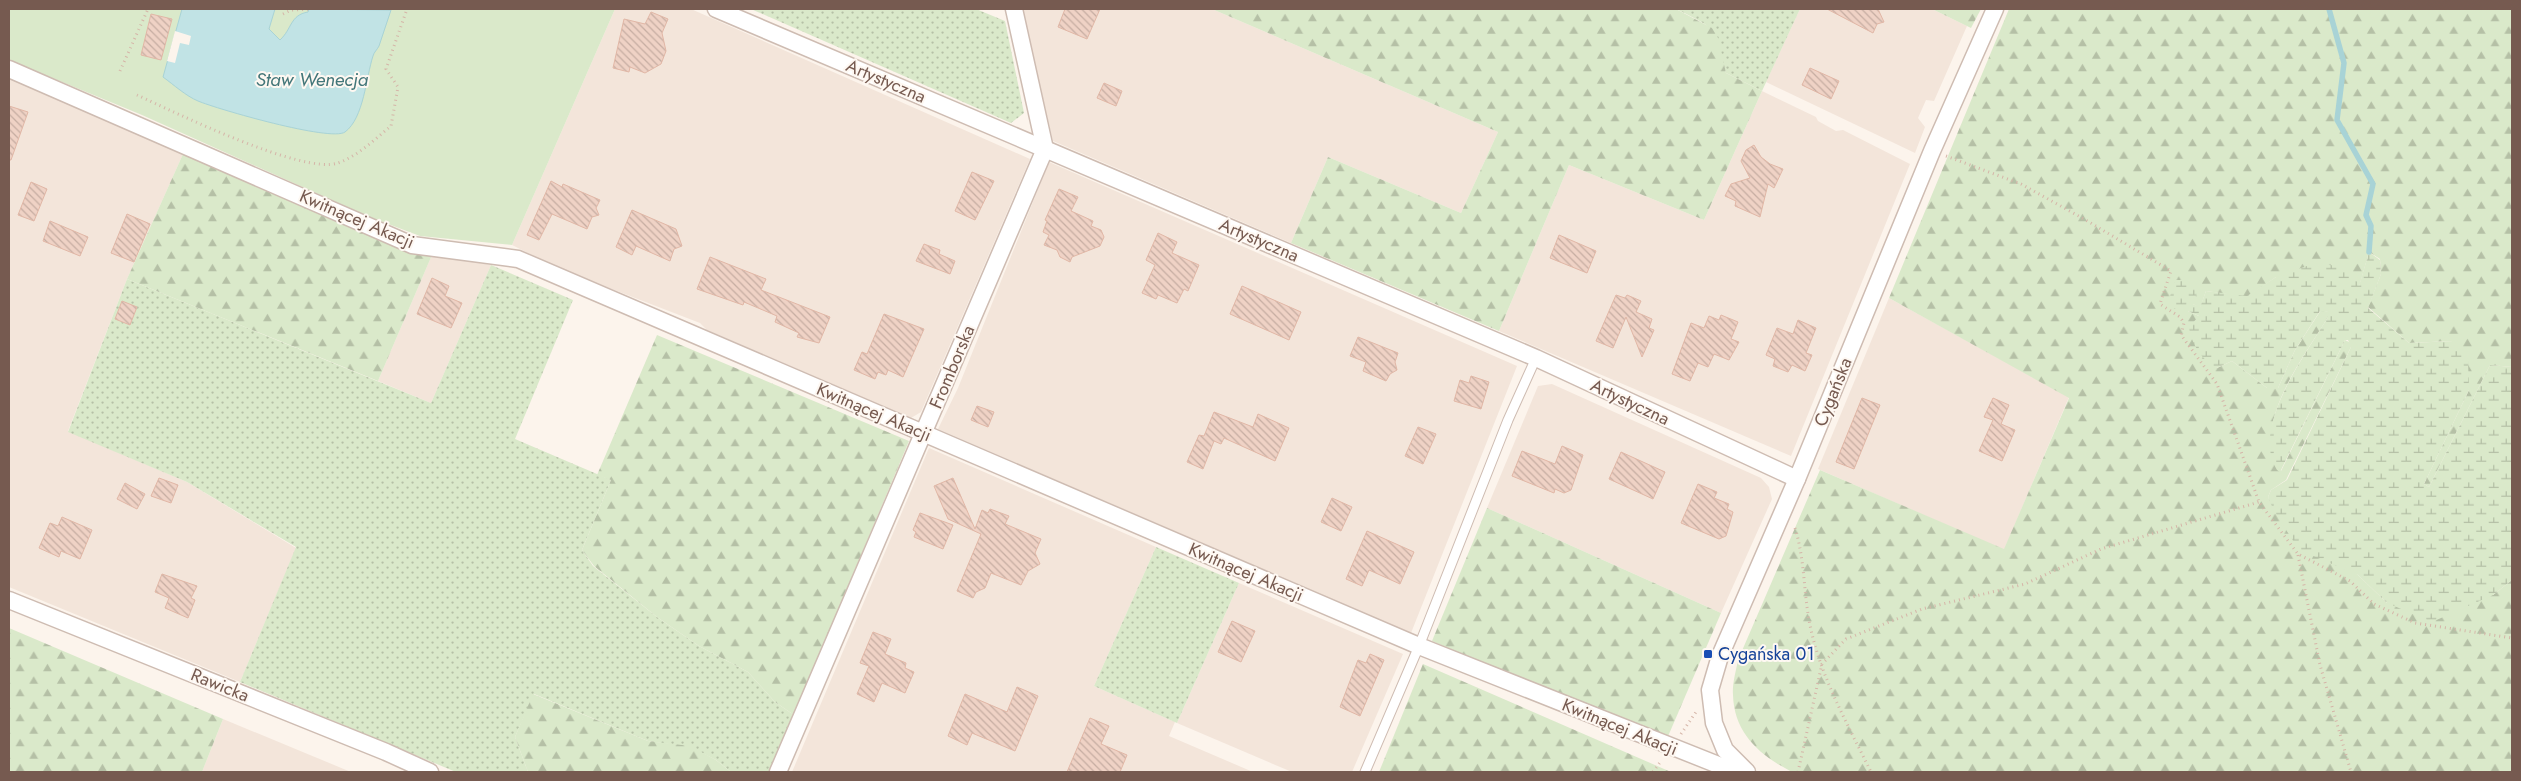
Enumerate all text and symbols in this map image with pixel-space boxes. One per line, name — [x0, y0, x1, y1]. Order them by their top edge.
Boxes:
street label: Artystyczna — [842, 53, 930, 109]
water label: Staw Wenecja — [256, 66, 369, 93]
street label: Kwitnącej Akacji — [295, 183, 419, 255]
street label: Artystyczna — [1215, 212, 1303, 268]
street label: Fromborska — [923, 321, 981, 413]
street label: Cygańska — [1807, 354, 1859, 430]
street label: Artystyczna — [1586, 372, 1674, 432]
street label: Kwitnącej Akacji — [812, 376, 936, 448]
street label: Kwitnącej Akacji — [1184, 536, 1308, 608]
place label: Cygańska 01 — [1718, 641, 1814, 667]
marker: Cygańska 01 — [1702, 648, 1714, 660]
street label: Rawicka — [187, 662, 253, 708]
street label: Kwitnącej Akacji — [1558, 692, 1682, 762]

